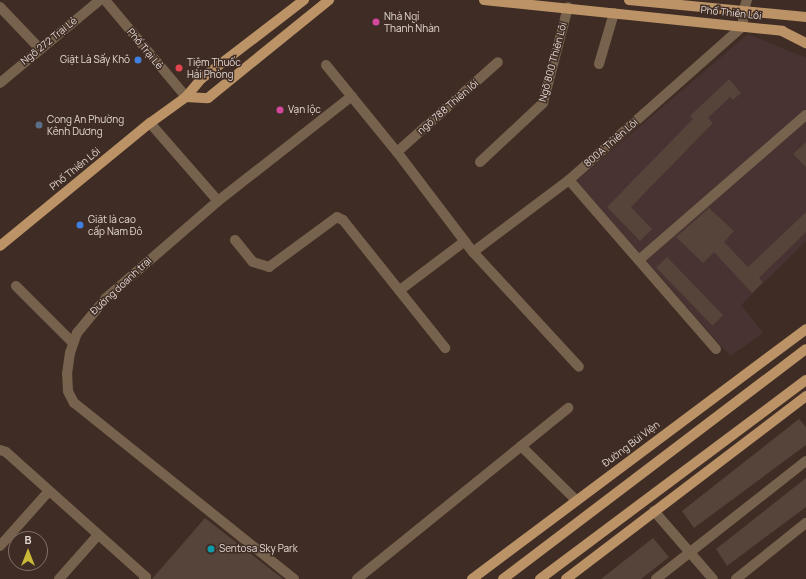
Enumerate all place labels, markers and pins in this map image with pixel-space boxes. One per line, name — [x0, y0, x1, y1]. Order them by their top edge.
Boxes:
place label: Nhà Ngỉ Thanh Nhàn — [384, 10, 440, 34]
marker: Nhà Ngỉ Thanh Nhàn — [371, 17, 381, 27]
place label: Giặt Là Sấy Khô — [60, 54, 130, 66]
marker: Giặt Là Sấy Khô — [133, 55, 143, 65]
place label: Tiệm Thuốc Hải Phòng — [187, 56, 241, 80]
marker: Tiệm Thuốc Hải Phòng — [174, 63, 184, 73]
place label: Vạn lộc — [288, 104, 321, 116]
marker: Vạn lộc — [275, 105, 285, 115]
place label: Cong An Phường Kênh Dương — [47, 113, 124, 136]
marker: Cong An Phường Kênh Dương — [34, 120, 44, 130]
place label: Giặt là cao cấp Nam Đô — [88, 213, 142, 236]
marker: Giặt là cao cấp Nam Đô — [75, 220, 85, 230]
place label: Sentosa Sky Park — [219, 543, 298, 555]
marker: Sentosa Sky Park — [206, 544, 216, 554]

